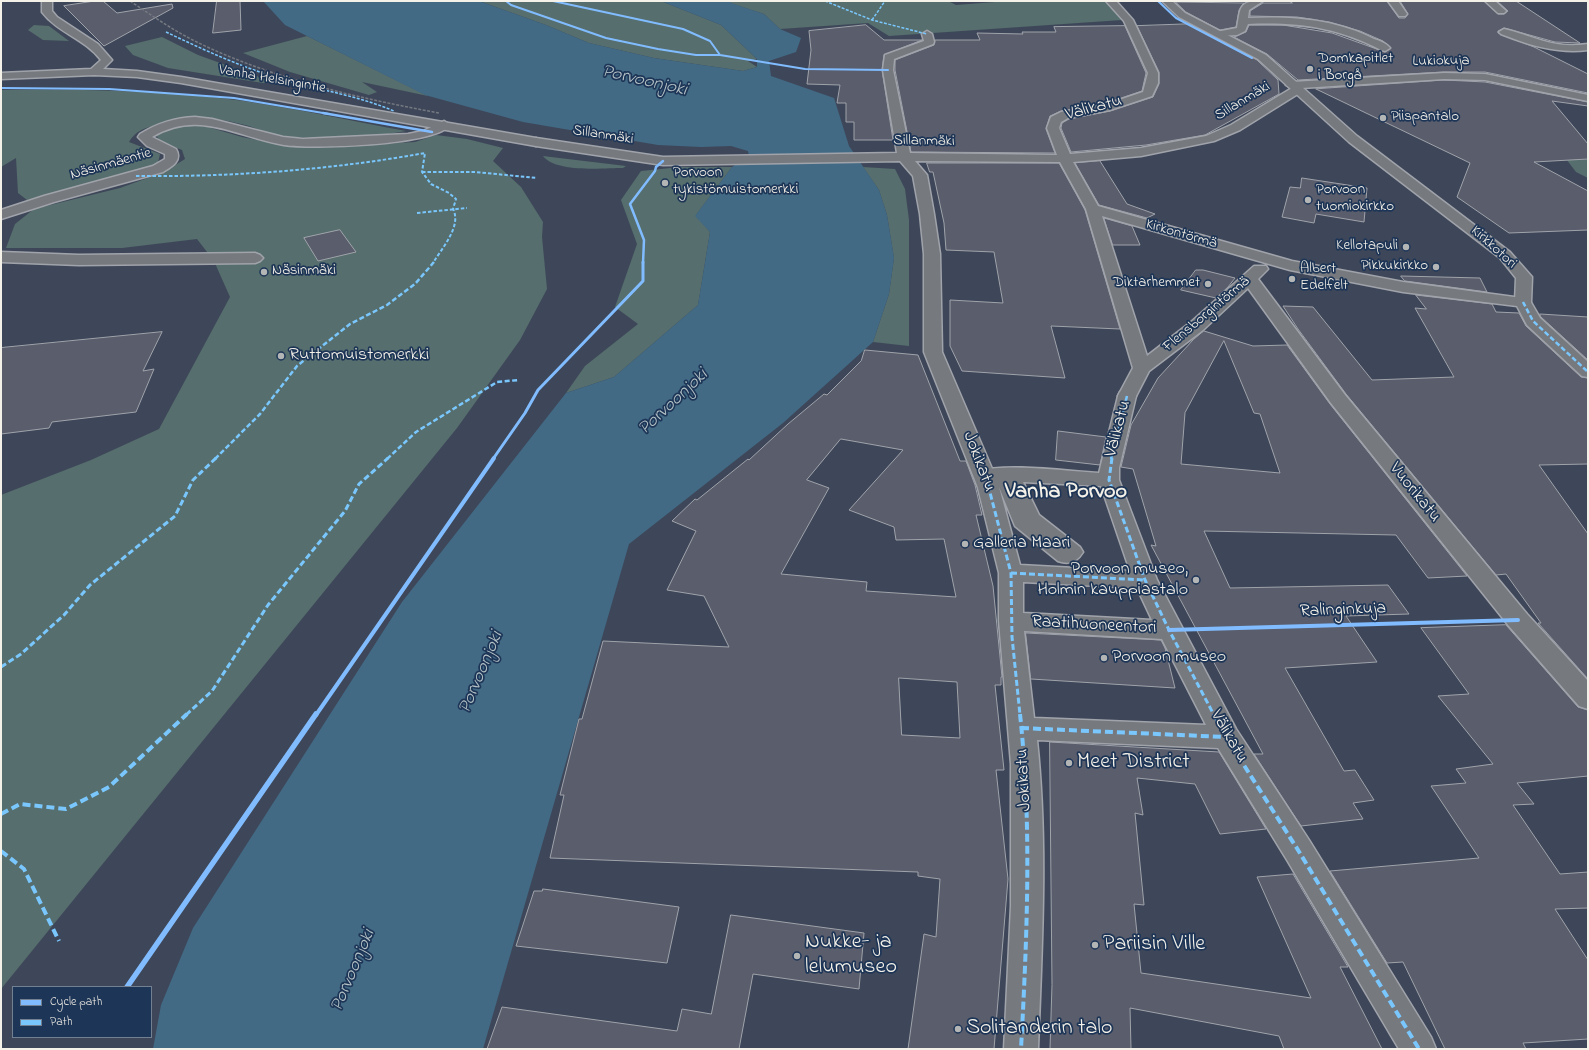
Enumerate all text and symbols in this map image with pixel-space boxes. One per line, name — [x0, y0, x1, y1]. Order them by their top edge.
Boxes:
place label: Domkapitlet i Borgå — [1318, 51, 1393, 86]
street label: Lukiokuja — [1412, 53, 1470, 71]
water label: Porvoonjoki — [599, 61, 689, 103]
street label: Vanha Helsingintie — [217, 62, 327, 98]
marker: Domkapitlet i Borgå — [1305, 64, 1315, 74]
street label: Sillanmäki — [1212, 78, 1274, 126]
street label: Välikatu — [1063, 91, 1125, 127]
place label: Piispantalo — [1391, 109, 1459, 127]
marker: Piispantalo — [1378, 113, 1388, 123]
street label: Sillanmäki — [571, 122, 635, 150]
street label: Sillanmäki — [893, 132, 955, 152]
street label: Näsinmäentie — [69, 145, 153, 185]
place label: Porvoon tykistömuistomerkki — [673, 165, 798, 200]
marker: Porvoon tykistömuistomerkki — [660, 178, 670, 188]
place label: Porvoon tuomiokirkko — [1316, 182, 1394, 217]
marker: Porvoon tuomiokirkko — [1303, 195, 1313, 205]
street label: Kirkontörmä — [1143, 216, 1219, 254]
street label: Kirkkotori — [1466, 223, 1520, 273]
place label: Kellotapuli — [1336, 238, 1398, 256]
marker: Kellotapuli — [1401, 242, 1411, 252]
place label: Pikkukirkko — [1361, 258, 1428, 276]
place label: Albert Edelfelt — [1300, 261, 1348, 296]
marker: Pikkukirkko — [1431, 262, 1441, 272]
place label: Näsinmäki — [272, 263, 336, 281]
marker: Näsinmäki — [259, 267, 269, 277]
street label: Flensborgintörmä — [1160, 273, 1254, 357]
marker: Albert Edelfelt — [1287, 274, 1297, 284]
place label: Diktarhemmet — [1113, 275, 1200, 293]
marker: Diktarhemmet — [1203, 279, 1213, 289]
place label: Ruttomuistomerkki — [289, 345, 429, 367]
marker: Ruttomuistomerkki — [276, 351, 286, 361]
water label: Porvoonjoki — [634, 365, 714, 441]
street label: Välikatu — [1101, 398, 1137, 460]
street label: Jokikatu — [957, 429, 999, 495]
street label: Vuorikatu — [1383, 459, 1445, 527]
district label: Vanha Porvoo — [1005, 480, 1127, 506]
place label: Galleria Maari — [973, 533, 1070, 555]
marker: Galleria Maari — [960, 539, 970, 549]
place label: Porvoon museo, Holmin kauppiastalo — [1037, 559, 1188, 602]
marker: Porvoon museo, Holmin kauppiastalo — [1191, 575, 1201, 585]
street label: Ralinginkuja — [1299, 599, 1387, 623]
street label: Raatihuoneentori — [1031, 612, 1157, 640]
water label: Porvoonjoki — [455, 629, 509, 717]
place label: Porvoon museo — [1112, 647, 1226, 669]
marker: Porvoon museo — [1099, 653, 1109, 663]
street label: Välikatu — [1204, 707, 1252, 767]
street label: Jokikatu — [1013, 748, 1037, 812]
place label: Meet District — [1077, 750, 1190, 776]
marker: Meet District — [1064, 758, 1074, 768]
water label: Porvoonjoki — [327, 927, 381, 1015]
place label: Nukke- ja lelumuseo — [805, 930, 897, 982]
place label: Pariisin Ville — [1103, 932, 1205, 958]
marker: Pariisin Ville — [1090, 940, 1100, 950]
marker: Nukke- ja lelumuseo — [792, 951, 802, 961]
legend — [12, 986, 152, 1038]
text: Cycle path — [50, 993, 102, 1011]
text: Path — [50, 1013, 72, 1031]
place label: Solitanderin talo — [966, 1016, 1112, 1042]
marker: Solitanderin talo — [953, 1024, 963, 1034]

